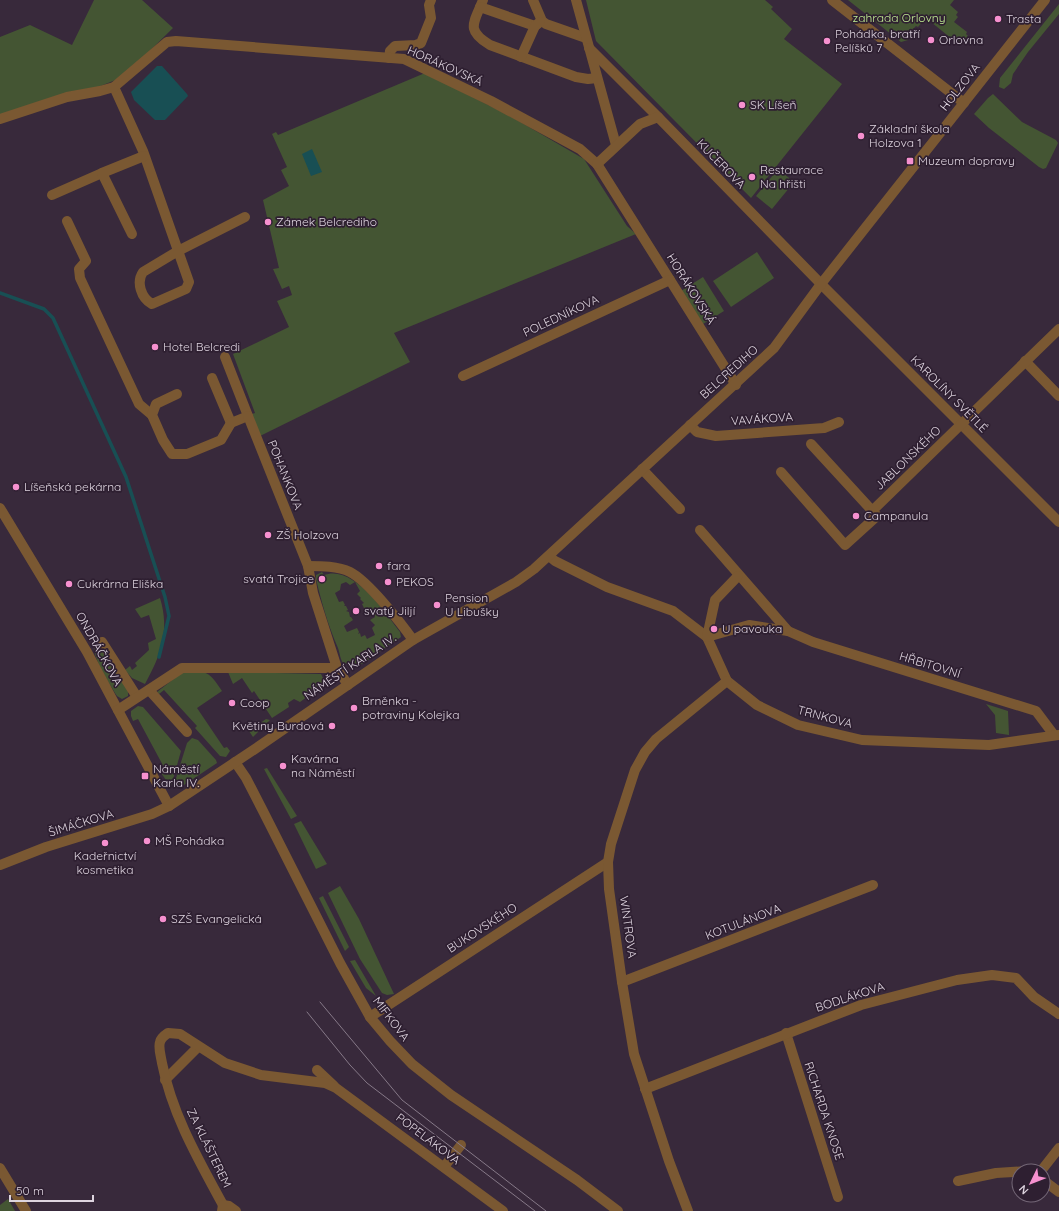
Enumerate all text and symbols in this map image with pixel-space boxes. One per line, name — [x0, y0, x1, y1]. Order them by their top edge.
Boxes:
park label: zahrada Orlovny — [852, 10, 946, 25]
place label: Trasta — [1006, 11, 1041, 26]
marker: Trasta — [993, 14, 1003, 24]
place label: Pohádka, bratří Pelíšků 7 — [835, 26, 921, 55]
place label: Orlovna — [939, 32, 983, 47]
marker: Orlovna — [926, 35, 936, 45]
marker: Pohádka, bratří Pelíšků 7 — [822, 36, 832, 46]
street label: HORÁKOVSKÁ — [405, 42, 485, 89]
street label: HOLZOVA — [936, 60, 983, 113]
place label: SK Líšeň — [750, 97, 796, 112]
marker: SK Líšeň — [737, 100, 747, 110]
place label: Základní škola Holzova 1 — [869, 121, 950, 150]
marker: Základní škola Holzova 1 — [856, 131, 866, 141]
street label: KUČEROVA — [694, 136, 749, 192]
place label: Muzeum dopravy — [918, 153, 1015, 168]
marker: Muzeum dopravy — [905, 156, 915, 166]
place label: Restaurace Na hřišti — [760, 162, 823, 191]
marker: Restaurace Na hřišti — [747, 172, 757, 182]
place label: Zámek Belcrediho — [276, 214, 377, 229]
marker: Zámek Belcrediho — [263, 217, 273, 227]
street label: HORÁKOVSKÁ — [664, 250, 719, 327]
street label: POLEDNÍKOVA — [520, 291, 601, 340]
place label: Hotel Belcredi — [163, 339, 240, 354]
marker: Hotel Belcredi — [150, 342, 160, 352]
street label: BELCREDIHO — [697, 342, 761, 402]
street label: KAROLÍNY SVĚTLÉ — [908, 352, 991, 436]
street label: VAVÁKOVA — [730, 409, 794, 428]
street label: JABLONSKÉHO — [872, 422, 944, 493]
street label: POHANKOVA — [265, 438, 306, 512]
place label: Líšeňská pekárna — [24, 479, 121, 494]
marker: Líšeňská pekárna — [11, 482, 21, 492]
place label: Campanula — [864, 508, 928, 523]
marker: Campanula — [851, 511, 861, 521]
place label: ZŠ Holzova — [276, 527, 339, 542]
marker: ZŠ Holzova — [263, 530, 273, 540]
place label: fara — [387, 558, 410, 573]
marker: fara — [374, 561, 384, 571]
place label: svatá Trojice — [243, 571, 314, 586]
marker: svatá Trojice — [317, 574, 327, 584]
place label: PEKOS — [396, 574, 434, 589]
place label: Cukrárna Eliška — [77, 576, 163, 591]
marker: PEKOS — [383, 577, 393, 587]
marker: Cukrárna Eliška — [64, 579, 74, 589]
place label: Pension U Libušky — [445, 590, 499, 619]
marker: Pension U Libušky — [432, 600, 442, 610]
place label: svatý Jiljí — [364, 603, 416, 618]
marker: svatý Jiljí — [351, 606, 361, 616]
street label: ONDRÁČKOVA — [73, 609, 126, 689]
place label: U pavouka — [722, 621, 782, 636]
marker: U pavouka — [709, 624, 719, 634]
street label: NÁMĚSTÍ KARLA IV. — [301, 630, 399, 703]
street label: HŘBITOVNÍ — [898, 648, 964, 681]
place label: Brněnka - potraviny Kolejka — [362, 693, 459, 722]
place label: Coop — [240, 695, 270, 710]
marker: Coop — [227, 698, 237, 708]
street label: TRNKOVA — [796, 702, 854, 731]
marker: Brněnka - potraviny Kolejka — [349, 703, 359, 713]
place label: Květiny Burdová — [232, 718, 324, 733]
marker: Květiny Burdová — [327, 721, 337, 731]
place label: Kavárna na Náměstí — [291, 751, 355, 780]
place label: Náměstí Karla IV. — [153, 761, 199, 790]
marker: Kavárna na Náměstí — [278, 761, 288, 771]
marker: Náměstí Karla IV. — [140, 771, 150, 781]
street label: ŠIMÁČKOVA — [46, 805, 116, 840]
place label: MŠ Pohádka — [155, 833, 224, 848]
marker: MŠ Pohádka — [142, 836, 152, 846]
marker: Kadeřnictví kosmetika — [100, 838, 110, 848]
place label: Kadeřnictví kosmetika — [74, 848, 137, 877]
street label: WINTROVA — [617, 895, 640, 959]
street label: BUKOVSKÉHO — [444, 899, 520, 956]
street label: KOTULÁNOVA — [703, 900, 783, 943]
place label: SZŠ Evangelická — [171, 911, 262, 926]
marker: SZŠ Evangelická — [158, 914, 168, 924]
street label: BODLÁKOVA — [813, 978, 887, 1015]
street label: MIFKOVA — [370, 993, 413, 1044]
street label: RICHARDA KNOSE — [802, 1060, 848, 1162]
street label: ZA KLÁŠTEREM — [184, 1106, 235, 1190]
street label: POPELÁKOVA — [393, 1110, 464, 1168]
north arrow — [1011, 1163, 1051, 1203]
scale bar — [10, 1177, 93, 1203]
text: N — [1016, 1182, 1032, 1198]
text: 50 m — [16, 1183, 44, 1198]

